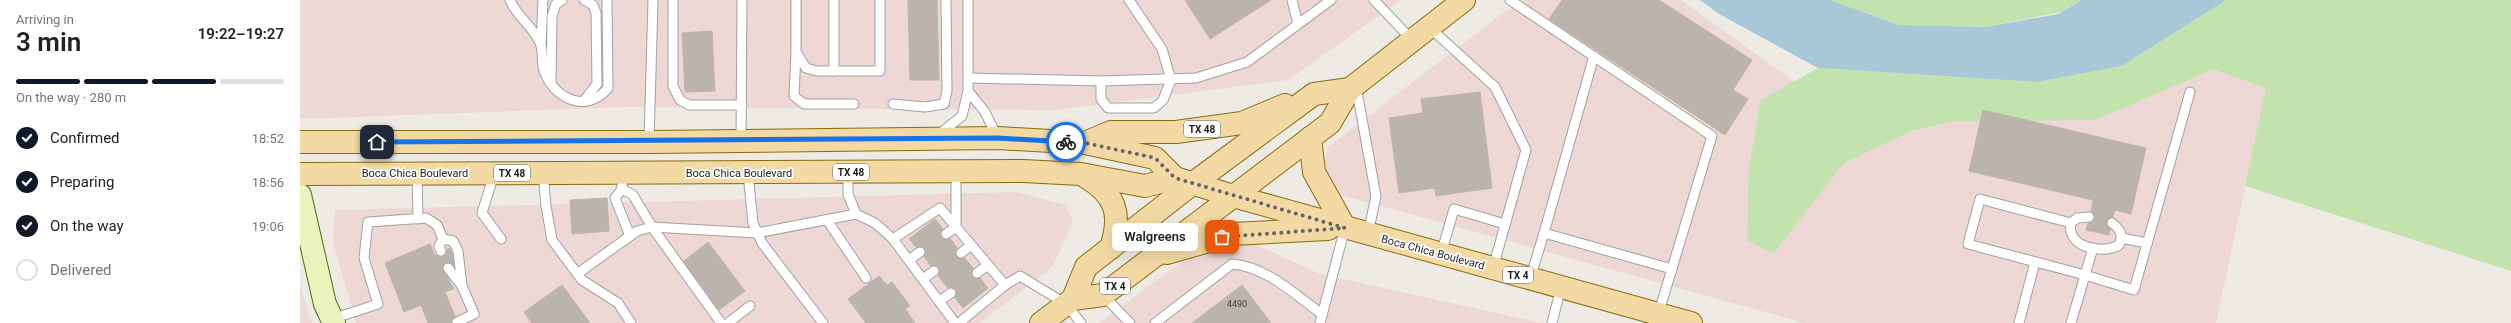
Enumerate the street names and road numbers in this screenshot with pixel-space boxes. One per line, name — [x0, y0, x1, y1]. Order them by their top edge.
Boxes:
road number: TX 48 — [1184, 121, 1220, 137]
road number: TX 48 — [833, 164, 869, 180]
road number: TX 48 — [494, 165, 530, 181]
street label: Boca Chica Boulevard — [362, 167, 468, 180]
street label: Boca Chica Boulevard — [686, 167, 792, 180]
street label: Boca Chica Boulevard — [1380, 232, 1486, 273]
road number: TX 4 — [1503, 267, 1533, 283]
road number: TX 4 — [1100, 278, 1130, 294]

